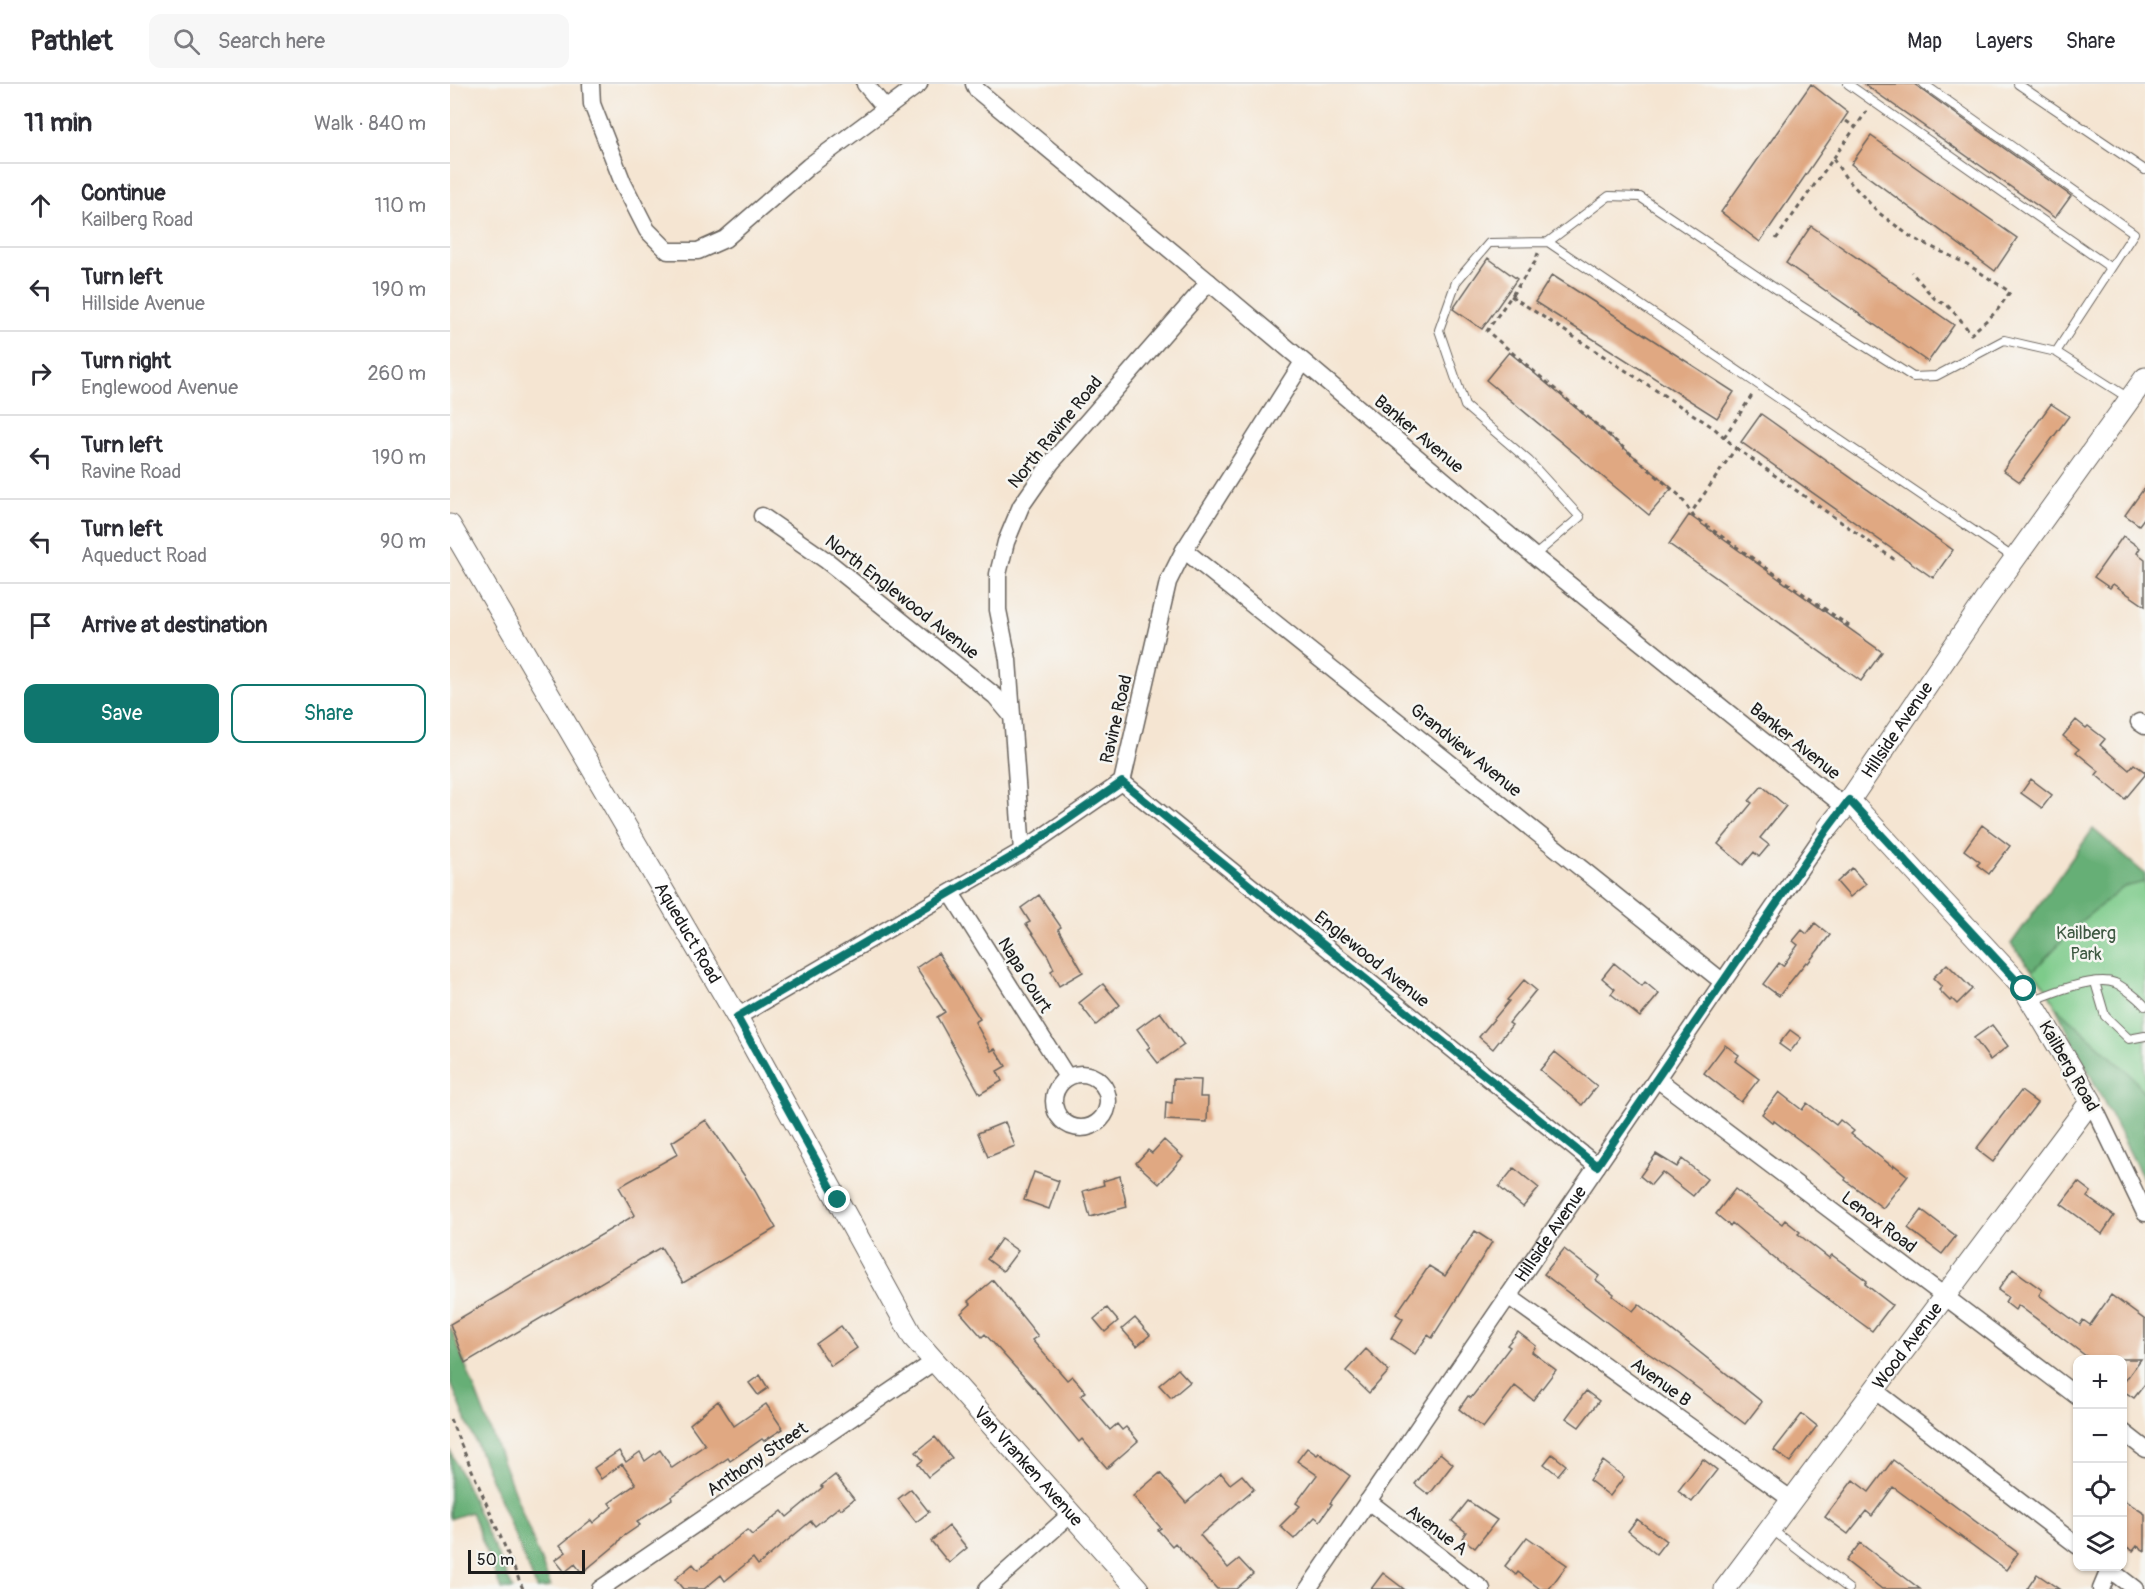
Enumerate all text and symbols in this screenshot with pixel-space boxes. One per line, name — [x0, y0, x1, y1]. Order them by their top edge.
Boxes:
search box — [149, 14, 569, 68]
text: Pathlet — [30, 24, 113, 59]
icon: search — [170, 25, 203, 58]
text: Search here — [218, 27, 325, 55]
text: Map — [1907, 28, 1942, 55]
text: Layers — [1975, 28, 2033, 55]
text: Share — [2066, 28, 2115, 55]
text: 11 min — [24, 107, 92, 139]
text: Walk · 840 m — [314, 111, 426, 136]
text: Continue — [81, 179, 165, 207]
icon: ahead — [24, 189, 57, 222]
text: 110 m — [375, 193, 426, 218]
text: Kailberg Road — [81, 207, 193, 232]
text: Turn left — [81, 263, 163, 291]
icon: left — [24, 273, 57, 306]
text: 190 m — [372, 277, 426, 302]
text: Hillside Avenue — [81, 291, 205, 316]
text: Turn right — [81, 347, 171, 375]
icon: right — [24, 357, 57, 390]
text: 260 m — [367, 361, 426, 386]
street label: North Ravine Road — [1003, 371, 1108, 493]
text: Englewood Avenue — [81, 375, 238, 400]
street label: Banker Avenue — [1369, 390, 1468, 479]
text: Turn left — [81, 431, 163, 459]
icon: left — [24, 441, 57, 474]
text: 190 m — [372, 445, 426, 470]
text: Ravine Road — [81, 459, 181, 484]
text: Turn left — [81, 515, 163, 543]
icon: left — [24, 525, 57, 558]
text: 90 m — [380, 529, 426, 554]
street label: North Englewood Avenue — [820, 530, 983, 665]
text: Aqueduct Road — [81, 543, 207, 568]
icon: arrive — [24, 609, 57, 642]
text: Arrive at destination — [81, 611, 267, 639]
street label: Ravine Road — [1095, 673, 1138, 766]
street label: Hillside Avenue — [1857, 678, 1938, 783]
button: Save — [24, 684, 219, 743]
button: Share — [231, 684, 426, 743]
street label: Grandview Avenue — [1405, 698, 1526, 802]
street label: Banker Avenue — [1745, 698, 1845, 785]
street label: Aqueduct Road — [649, 878, 726, 988]
street label: Englewood Avenue — [1310, 906, 1434, 1013]
park label: Kailberg Park — [2056, 922, 2116, 966]
street label: Napa Court — [992, 933, 1057, 1018]
route start — [2010, 975, 2036, 1001]
street label: Kailberg Road — [2033, 1017, 2104, 1116]
street label: Hillside Avenue — [1510, 1182, 1592, 1287]
route end — [824, 1186, 850, 1212]
street label: Lenox Road — [1836, 1186, 1921, 1258]
street label: Wood Avenue — [1868, 1298, 1948, 1394]
street label: Avenue B — [1626, 1353, 1696, 1412]
map controls — [2073, 1355, 2127, 1571]
button: + — [2073, 1355, 2127, 1409]
street label: Van Vranken Avenue — [968, 1402, 1088, 1532]
button: − — [2073, 1409, 2127, 1463]
street label: Anthony Street — [702, 1417, 813, 1502]
button: locate — [2073, 1463, 2127, 1517]
street label: Avenue A — [1401, 1500, 1472, 1561]
button: layers — [2073, 1517, 2127, 1571]
scale bar — [468, 1547, 585, 1574]
text: 50 m — [477, 1550, 514, 1570]

